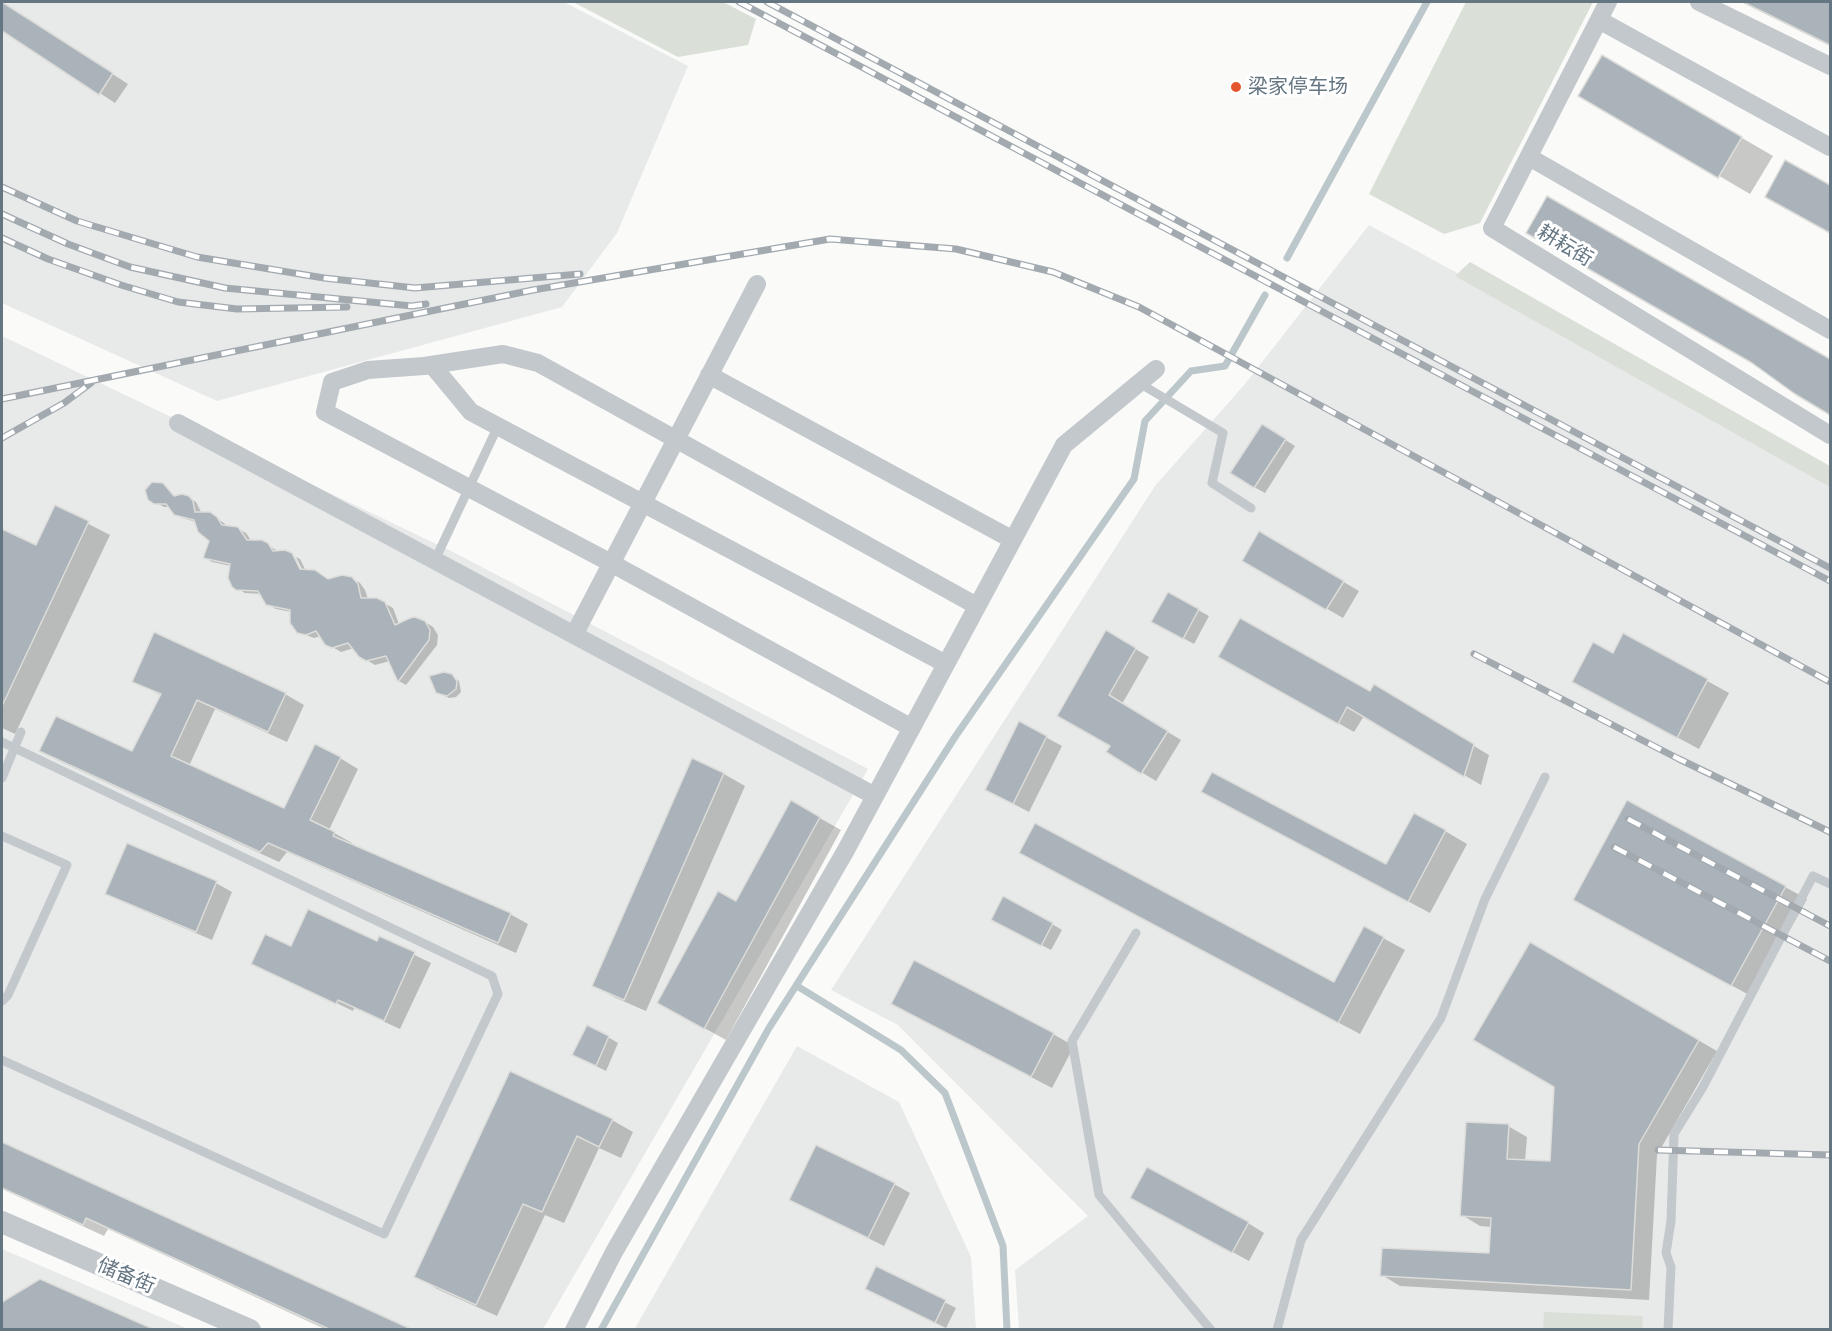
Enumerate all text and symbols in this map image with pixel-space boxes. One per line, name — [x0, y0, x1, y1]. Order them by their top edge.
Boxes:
place label: 梁家停车场 — [1248, 75, 1348, 99]
marker: 梁家停车场 — [1229, 80, 1243, 94]
street label: 耕耘街 — [1533, 220, 1597, 272]
street label: 储备街 — [94, 1253, 158, 1299]

